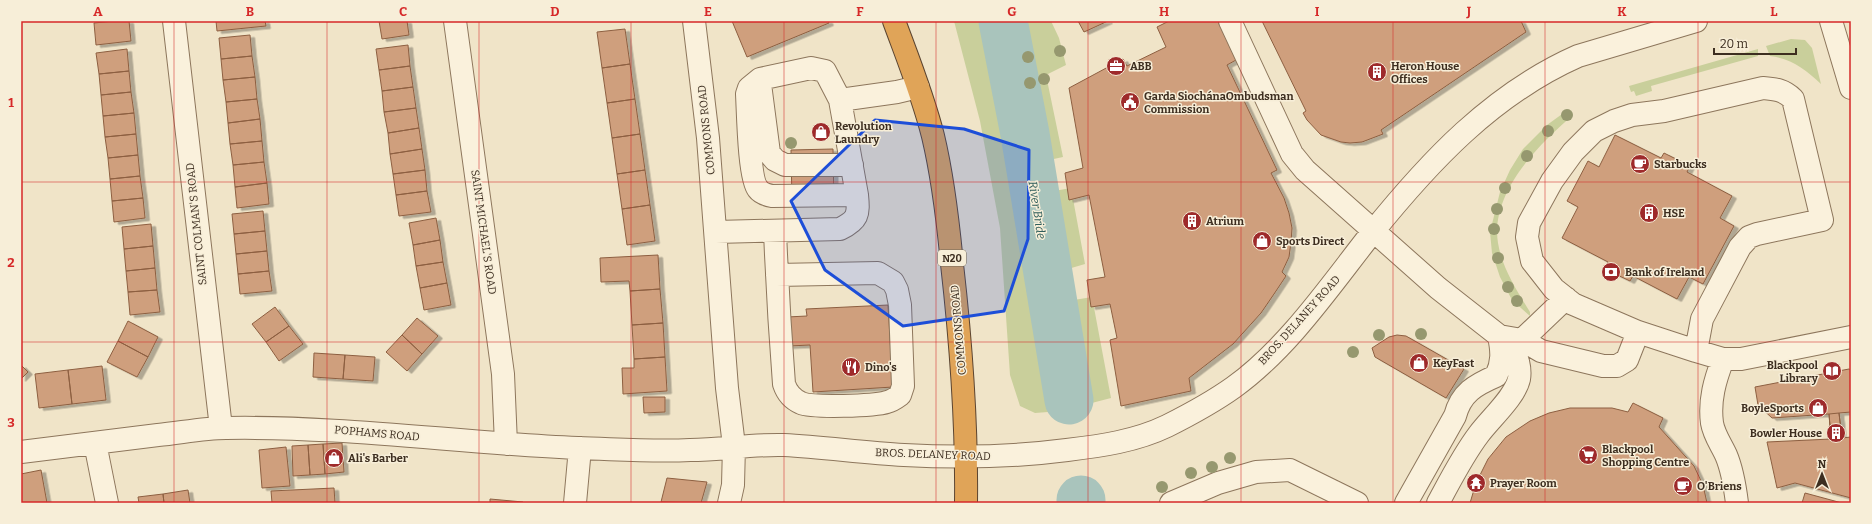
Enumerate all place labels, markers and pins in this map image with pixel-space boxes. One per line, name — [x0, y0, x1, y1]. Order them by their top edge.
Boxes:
office icon: ABB — [1105, 55, 1127, 77]
place label: ABB — [1130, 60, 1152, 73]
place label: Heron House Offices — [1391, 60, 1459, 86]
building icon: Heron House Offices — [1366, 61, 1388, 83]
place label: Garda SiochánaOmbudsman Commission — [1144, 90, 1294, 116]
public building icon: Garda SiochánaOmbudsman Commission — [1119, 91, 1141, 113]
place label: Revolution Laundry — [835, 120, 892, 146]
shop icon: Revolution Laundry — [810, 121, 832, 143]
cafe icon: Starbucks — [1629, 153, 1651, 175]
place label: Starbucks — [1654, 158, 1707, 171]
building icon: HSE — [1638, 202, 1660, 224]
place label: HSE — [1663, 207, 1685, 220]
building icon: Atrium — [1181, 210, 1203, 232]
place label: Atrium — [1206, 215, 1244, 228]
shop icon: Sports Direct — [1251, 230, 1273, 252]
place label: Sports Direct — [1276, 235, 1345, 248]
bank icon: Bank of Ireland — [1600, 261, 1622, 283]
place label: Bank of Ireland — [1625, 266, 1705, 279]
shop icon: KeyFast — [1408, 352, 1430, 374]
restaurant icon: Dino's — [840, 356, 862, 378]
place label: KeyFast — [1433, 357, 1475, 370]
place label: Blackpool Library — [1767, 359, 1819, 385]
library icon: Blackpool Library — [1821, 360, 1843, 382]
place label: Dino's — [865, 361, 897, 374]
shop icon: BoyleSports — [1807, 397, 1829, 419]
place label: BoyleSports — [1741, 402, 1805, 415]
building icon: Bowler House — [1825, 422, 1847, 444]
place label: Bowler House — [1750, 427, 1822, 440]
place label: Blackpool Shopping Centre — [1602, 443, 1689, 469]
supermarket icon: Blackpool Shopping Centre — [1577, 444, 1599, 466]
shop icon: Ali's Barber — [323, 447, 345, 469]
place label: Ali's Barber — [348, 452, 409, 465]
temple icon: Prayer Room — [1465, 472, 1487, 494]
cafe icon: O'Briens — [1672, 475, 1694, 497]
place label: Prayer Room — [1490, 477, 1557, 490]
place label: O'Briens — [1697, 480, 1742, 493]

